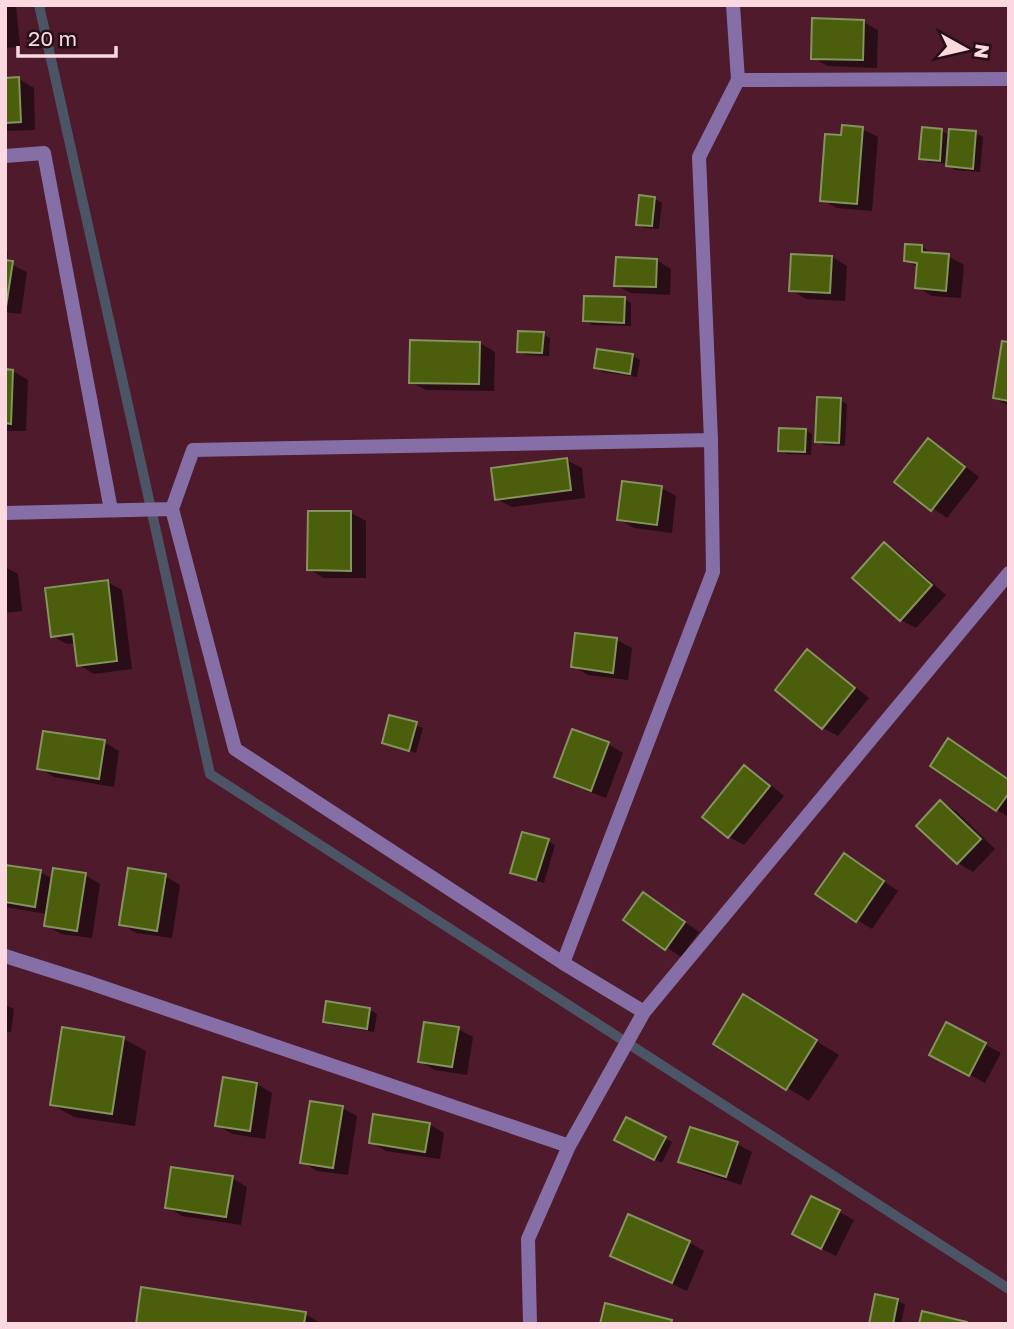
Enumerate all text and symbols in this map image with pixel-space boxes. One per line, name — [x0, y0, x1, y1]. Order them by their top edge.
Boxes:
scale bar — [18, 14, 116, 58]
north arrow — [930, 14, 1000, 84]
text: 20 m — [28, 25, 77, 51]
text: N — [970, 43, 995, 60]

